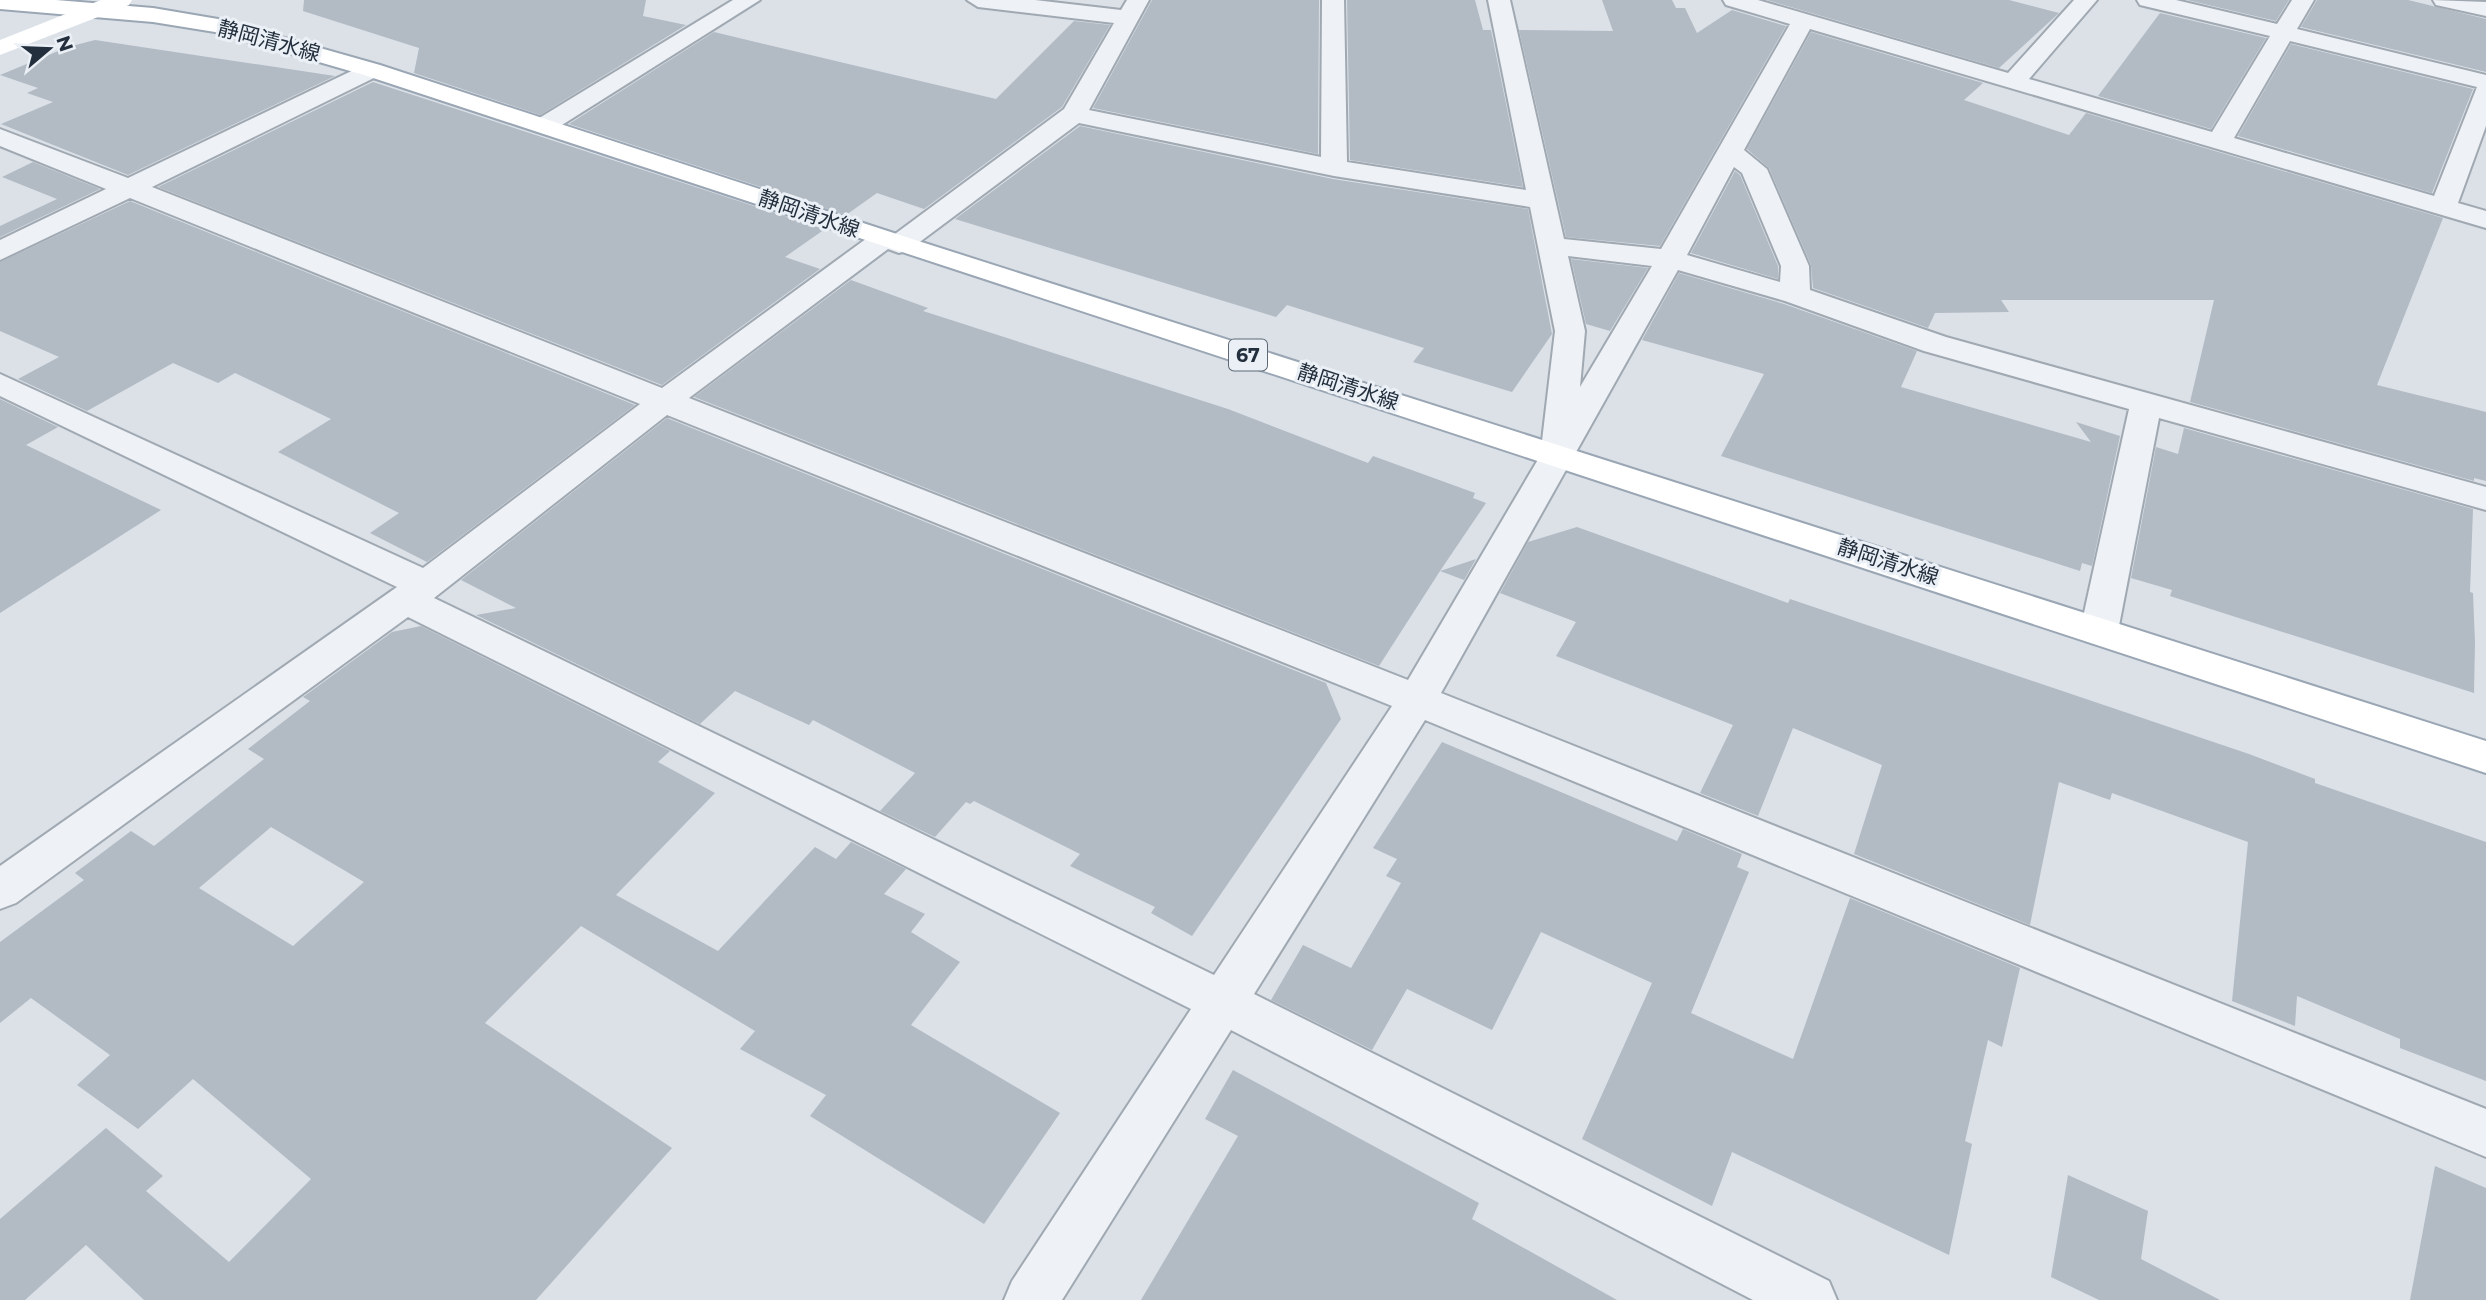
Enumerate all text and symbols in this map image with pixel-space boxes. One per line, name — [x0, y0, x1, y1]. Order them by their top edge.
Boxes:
north arrow — [14, 14, 84, 84]
street label: 静岡清水線 — [215, 15, 323, 66]
text: N — [51, 33, 78, 55]
street label: 静岡清水線 — [755, 185, 863, 242]
road number: 67 — [1229, 340, 1267, 370]
street label: 静岡清水線 — [1294, 358, 1402, 415]
street label: 静岡清水線 — [1834, 533, 1942, 590]

